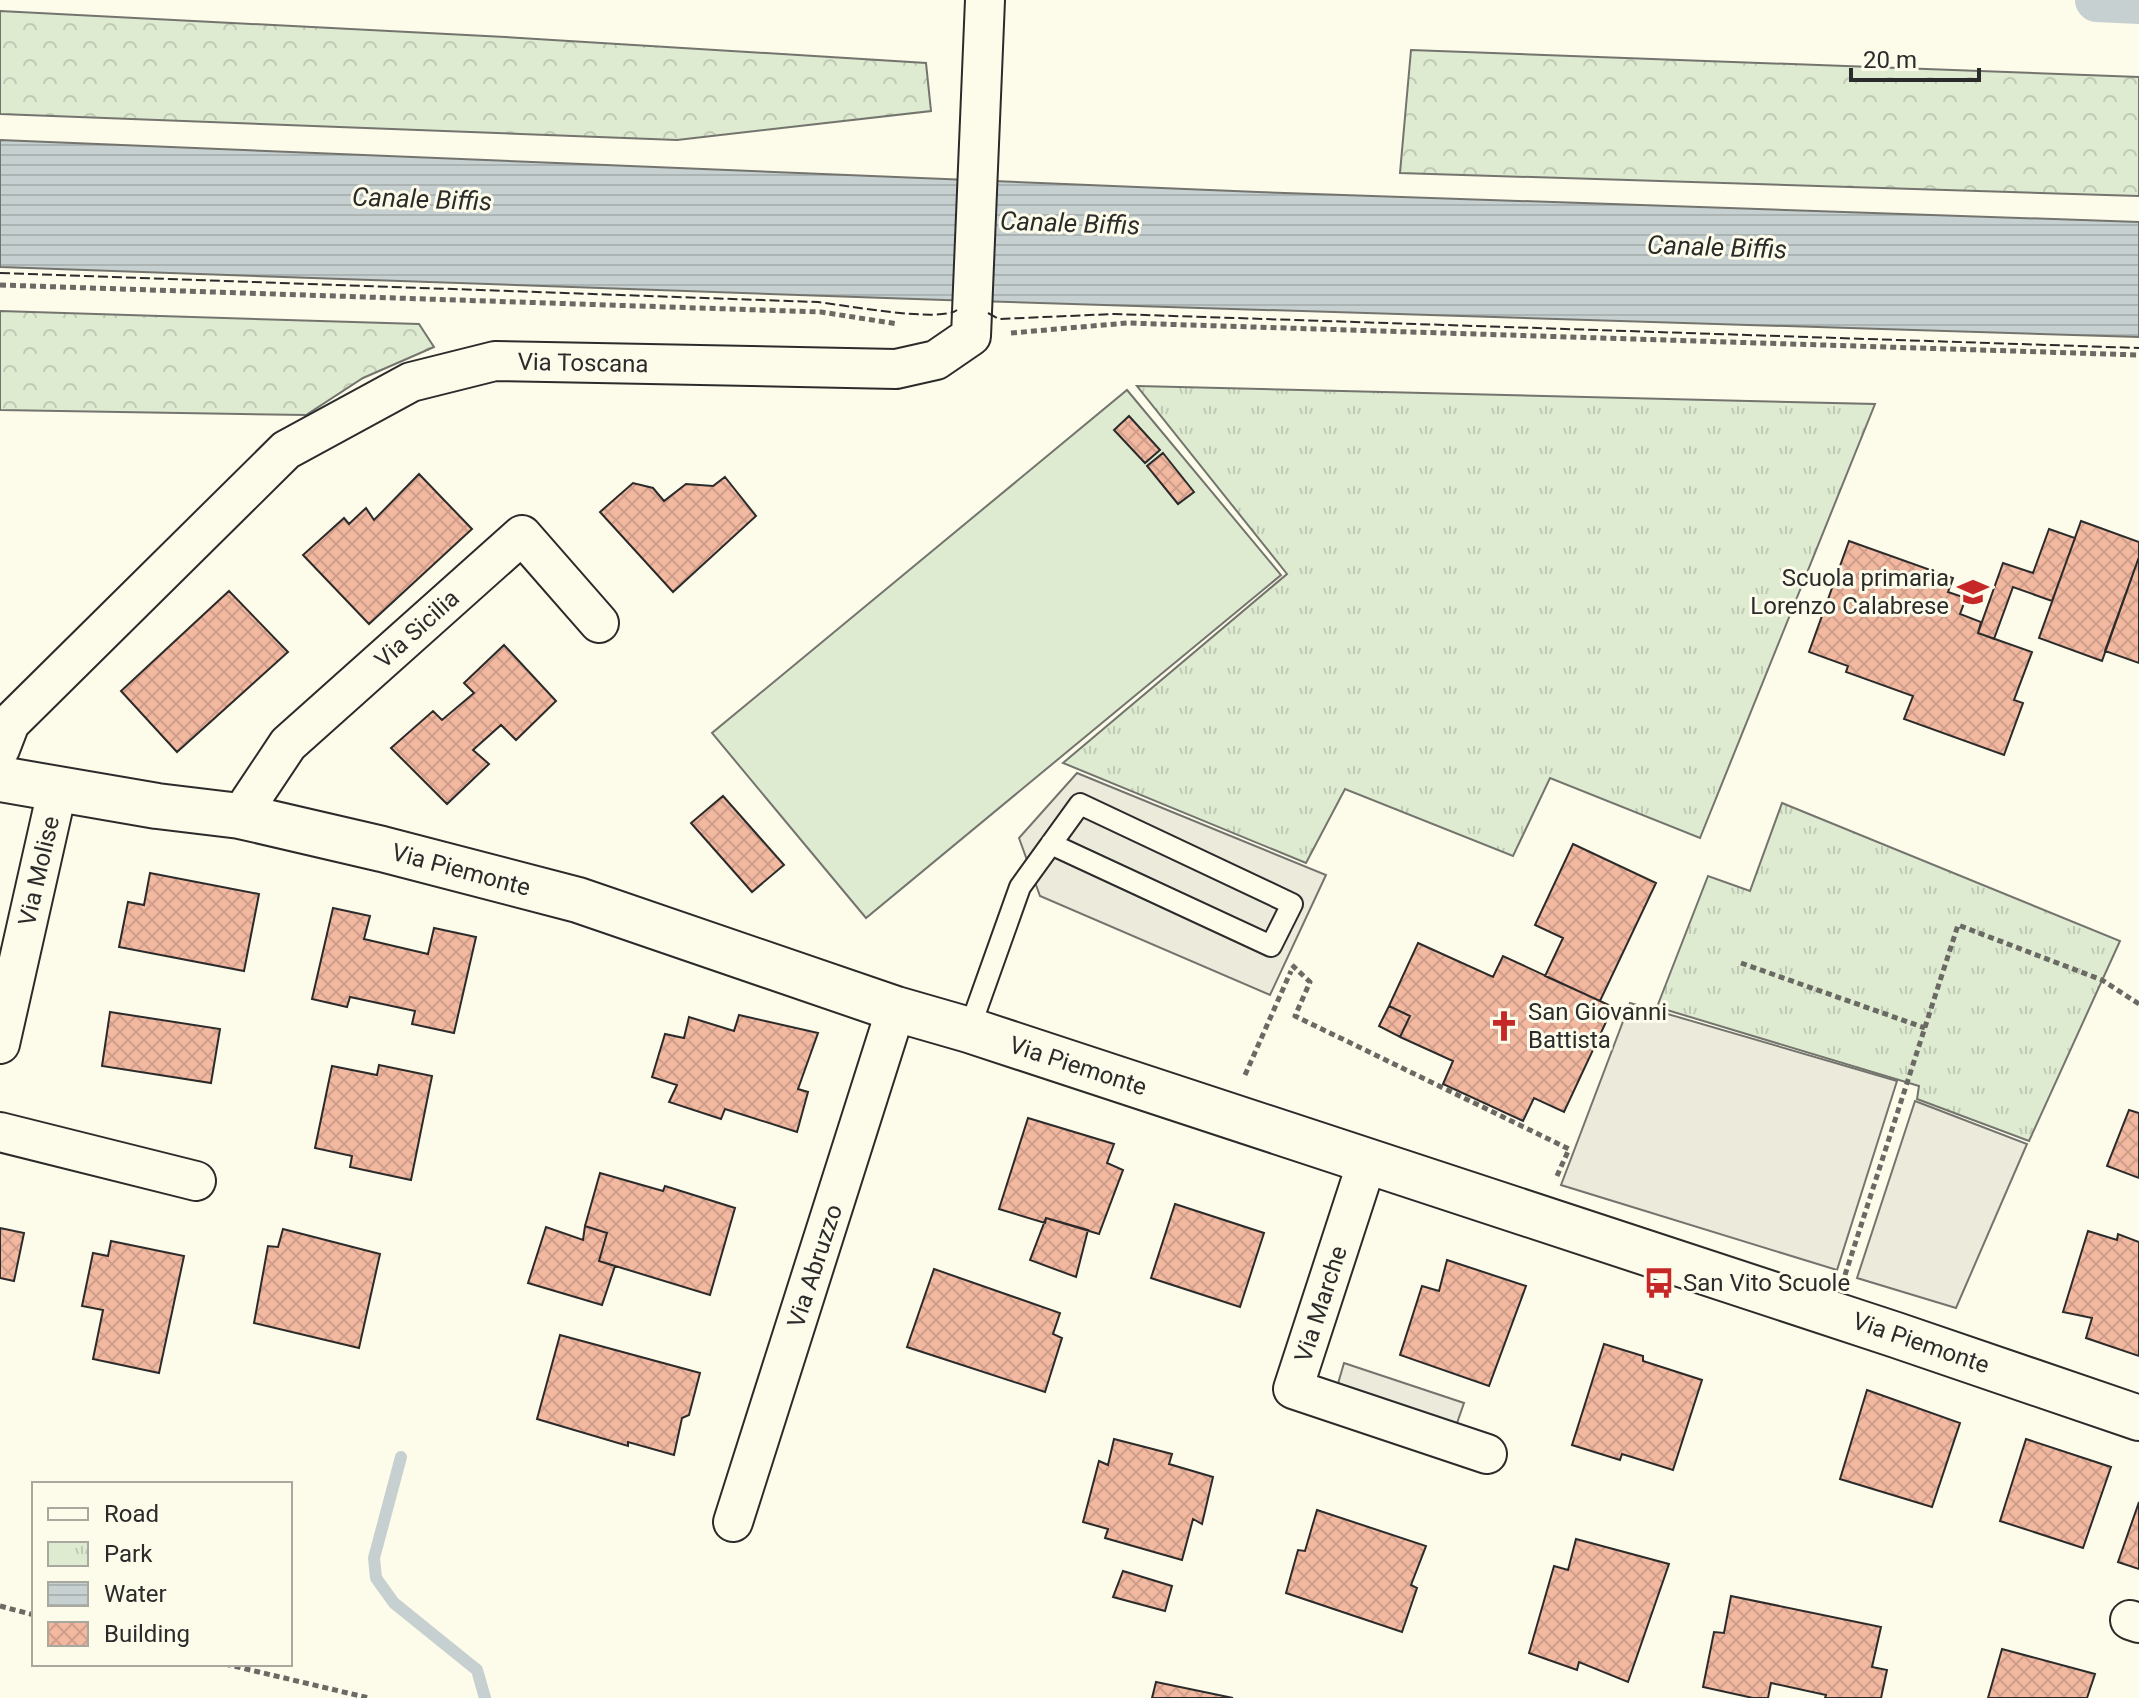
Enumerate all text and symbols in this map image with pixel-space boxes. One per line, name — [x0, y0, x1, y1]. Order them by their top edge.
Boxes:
scale bar — [1851, 32, 1979, 82]
text: 20 m — [1863, 46, 1917, 74]
water label: Canale Biffis — [351, 182, 493, 216]
water label: Canale Biffis — [999, 206, 1141, 240]
water label: Canale Biffis — [1646, 230, 1788, 264]
street label: Via Toscana — [517, 348, 649, 378]
place label: Scuola primaria Lorenzo Calabrese — [1750, 564, 1949, 620]
school or university icon: Scuola primaria Lorenzo Calabrese — [1956, 575, 1990, 609]
street label: Via Sicilia — [369, 584, 465, 674]
street label: Via Molise — [13, 813, 65, 929]
street label: Via Piemonte — [389, 838, 533, 902]
place label: San Giovanni Battista — [1528, 998, 1667, 1054]
church icon: San Giovanni Battista — [1487, 1009, 1521, 1043]
street label: Via Piemonte — [1006, 1031, 1150, 1101]
street label: Via Abruzzo — [782, 1201, 848, 1331]
street label: Via Marche — [1289, 1242, 1353, 1366]
bus stop icon: San Vito Scuole — [1642, 1266, 1676, 1300]
place label: San Vito Scuole — [1683, 1269, 1850, 1297]
street label: Via Piemonte — [1849, 1307, 1993, 1379]
legend — [32, 1482, 292, 1666]
text: Road — [104, 1500, 159, 1528]
text: Park — [104, 1540, 153, 1568]
text: Water — [104, 1580, 167, 1608]
text: Building — [104, 1620, 190, 1648]

